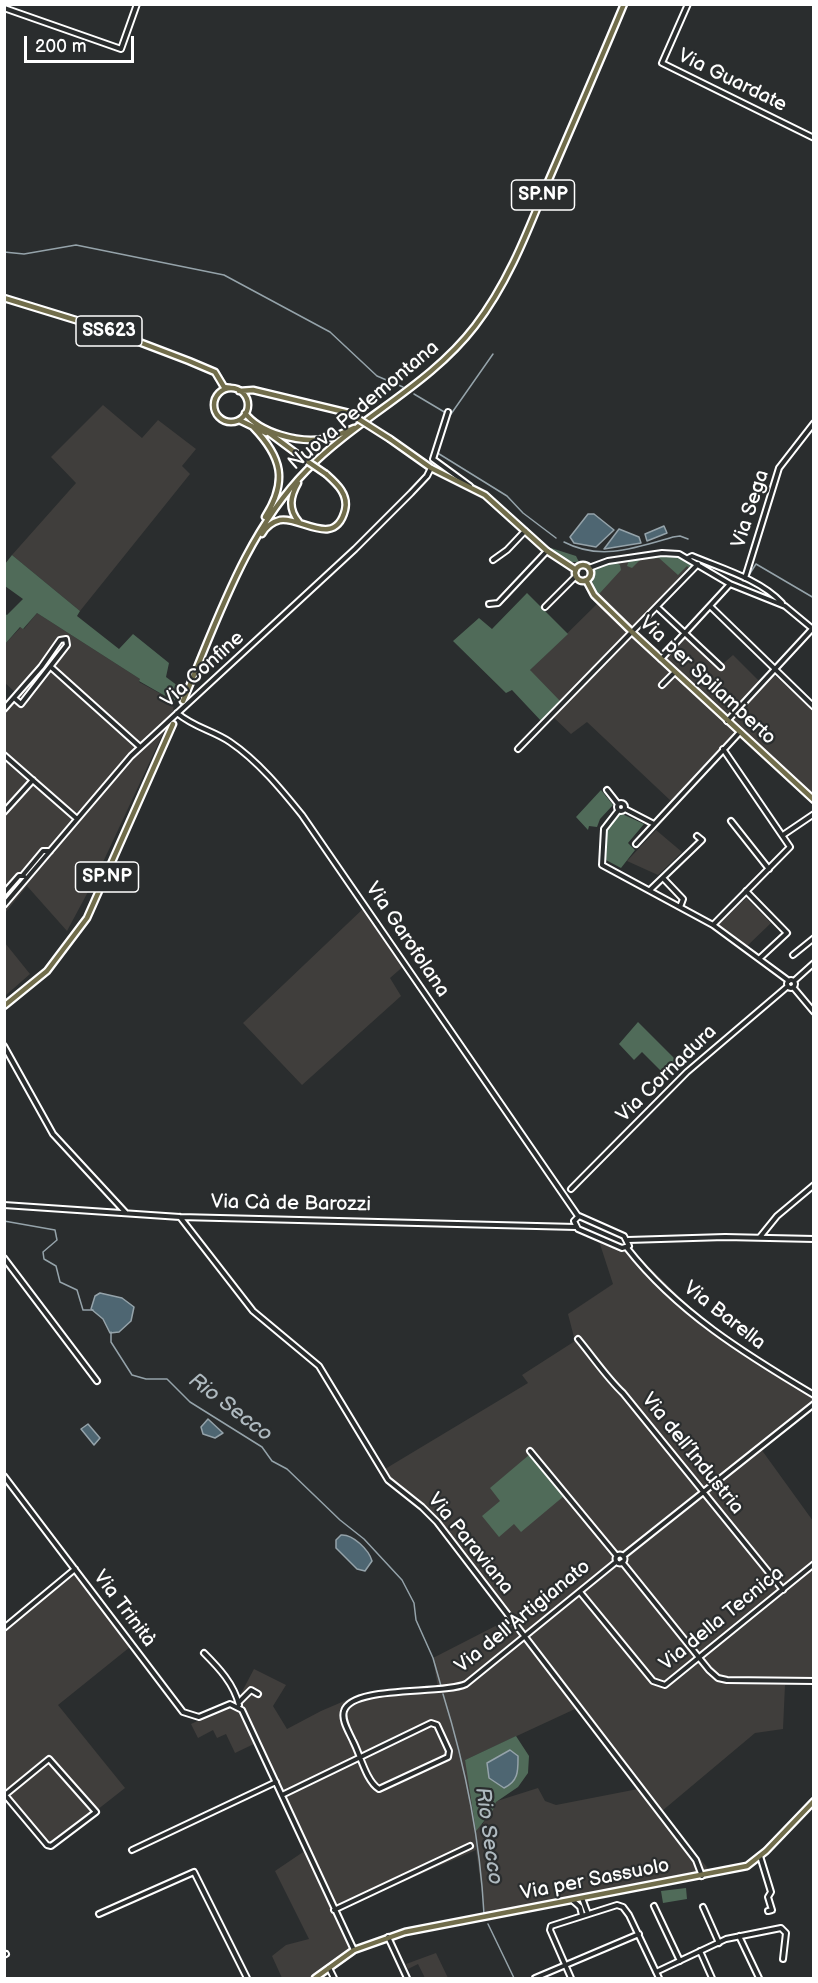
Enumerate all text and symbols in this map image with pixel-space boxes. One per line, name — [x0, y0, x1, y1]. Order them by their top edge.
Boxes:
scale bar — [27, 24, 136, 62]
text: 200 m — [35, 36, 87, 57]
street label: Via Guardate — [674, 44, 790, 118]
road number: SP.NP — [512, 180, 574, 210]
road number: SS623 — [76, 316, 142, 346]
street label: Nuova Pedemontana — [284, 336, 444, 476]
street label: Via Sega — [727, 467, 775, 551]
street label: Via per Spilamberto — [634, 612, 780, 750]
street label: Via Confine — [157, 626, 249, 714]
road number: SP.NP — [76, 862, 138, 892]
street label: Via Garofolana — [360, 878, 454, 1002]
street label: Via Cornadura — [612, 1020, 722, 1128]
street label: Via Cà de Barozzi — [211, 1191, 371, 1217]
street label: Via Barella — [678, 1277, 770, 1355]
water label: Rio Secco — [183, 1368, 277, 1448]
street label: Via dell’Industria — [636, 1389, 748, 1519]
street label: Via Paraviana — [422, 1489, 518, 1599]
street label: Via dell'Artigianato — [451, 1555, 595, 1679]
street label: Via della Tecnica — [655, 1562, 789, 1676]
street label: Via Trinità — [87, 1566, 161, 1652]
water label: Rio Secco — [469, 1786, 507, 1886]
street label: Via per Sassuolo — [518, 1854, 672, 1906]

